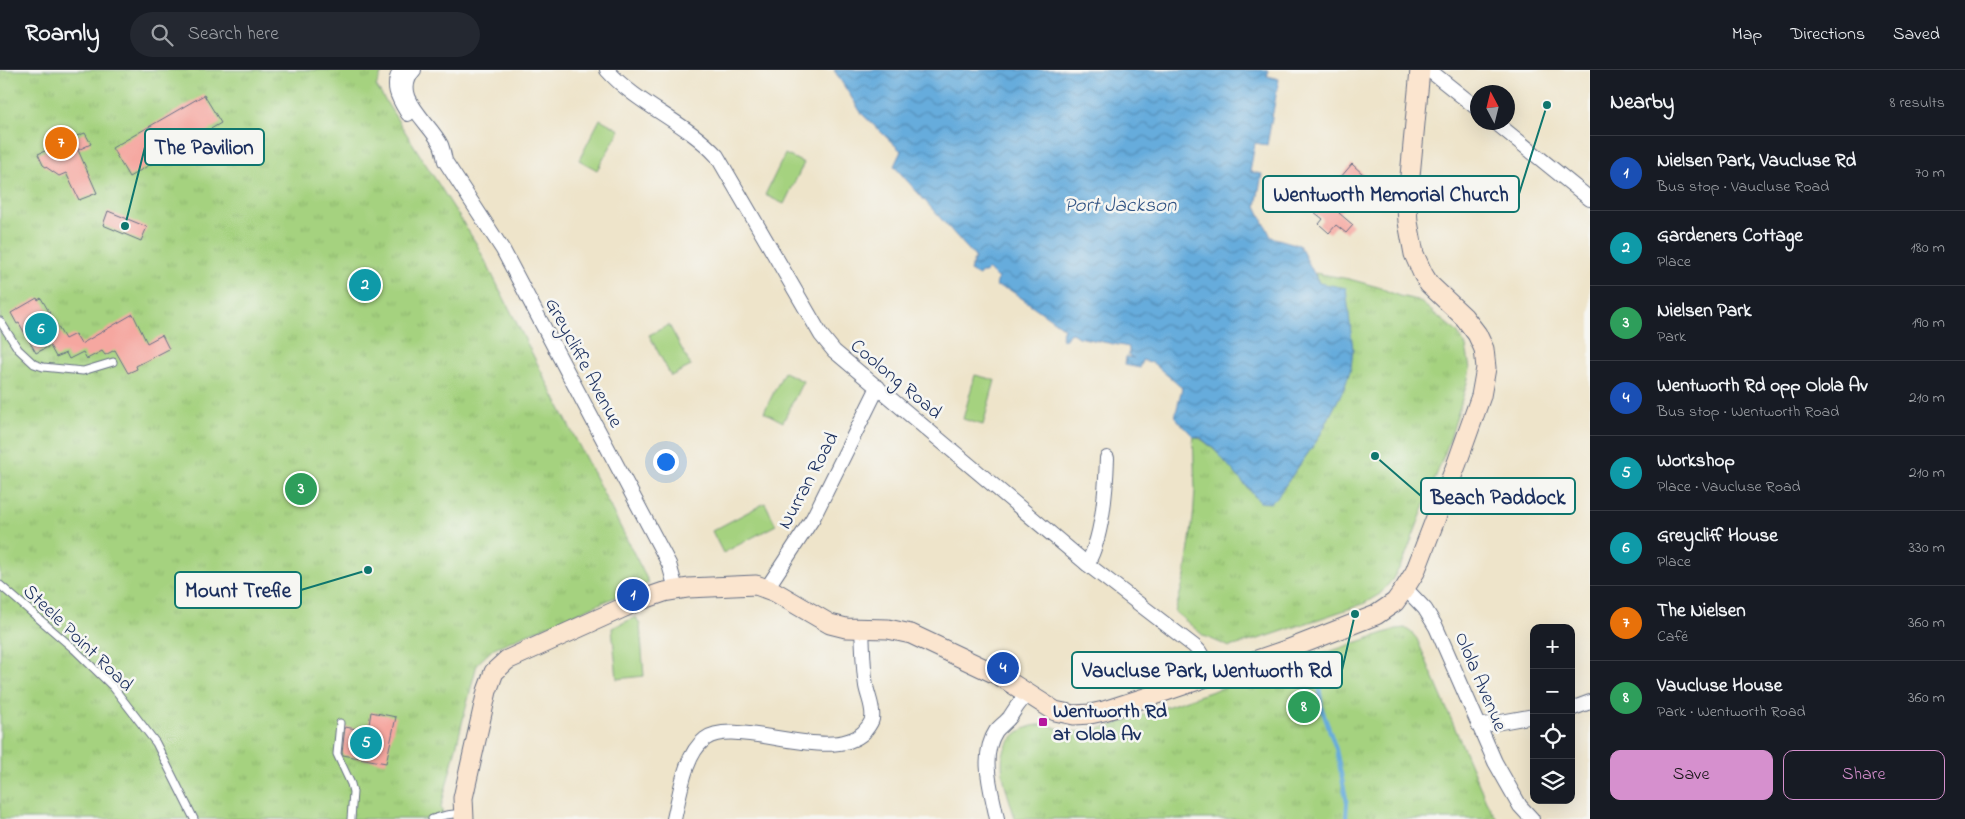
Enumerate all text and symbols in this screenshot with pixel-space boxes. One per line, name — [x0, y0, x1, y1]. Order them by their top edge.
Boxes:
search box — [130, 12, 480, 57]
text: Roamly — [25, 17, 100, 52]
icon: search — [148, 21, 176, 49]
text: Search here — [188, 21, 279, 48]
text: Map — [1732, 22, 1762, 48]
text: Directions — [1790, 22, 1865, 48]
text: Saved — [1893, 22, 1940, 48]
north arrow — [1470, 85, 1515, 130]
text: Nearby — [1610, 88, 1674, 118]
text: 8 results — [1889, 91, 1945, 115]
pin: 7 — [45, 124, 77, 162]
callout: The Pavilion — [145, 129, 264, 165]
text: The Pavilion — [154, 134, 254, 164]
text: Nielsen Park, Vaucluse Rd — [1657, 148, 1856, 175]
text: 1 — [1623, 161, 1629, 185]
text: 70 m — [1915, 161, 1945, 185]
text: Bus stop · Vaucluse Road — [1657, 175, 1829, 199]
callout: Wentworth Memorial Church — [1263, 176, 1519, 212]
text: Wentworth Memorial Church — [1273, 181, 1509, 211]
water label: Port Jackson — [1064, 191, 1177, 221]
text: Gardeners Cottage — [1657, 223, 1803, 250]
text: 2 — [1622, 236, 1630, 260]
text: 180 m — [1911, 236, 1945, 260]
text: Place — [1657, 250, 1691, 274]
pin: 2 — [349, 266, 381, 304]
street label: Greycliffe Avenue — [536, 293, 629, 433]
text: Nielsen Park — [1657, 298, 1752, 325]
pin: 6 — [25, 310, 57, 348]
text: 3 — [1623, 311, 1629, 335]
text: 190 m — [1912, 311, 1945, 335]
text: Park — [1657, 325, 1686, 349]
street label: Coolong Road — [842, 333, 948, 428]
text: Wentworth Rd opp Olola Av — [1657, 373, 1868, 400]
text: 4 — [1623, 386, 1629, 410]
text: 210 m — [1909, 386, 1945, 410]
text: Bus stop · Wentworth Road — [1657, 400, 1839, 424]
street label: Nurran Road — [771, 427, 847, 535]
text: Workshop — [1657, 448, 1735, 475]
your location — [653, 449, 679, 475]
text: 5 — [1621, 461, 1631, 485]
text: 210 m — [1909, 461, 1945, 485]
pin: 3 — [285, 470, 317, 508]
text: Place · Vaucluse Road — [1657, 475, 1801, 499]
callout: Beach Paddock — [1421, 478, 1575, 514]
text: Beach Paddock — [1430, 484, 1566, 514]
text: Greycliff House — [1657, 523, 1778, 550]
text: 6 — [1622, 536, 1630, 560]
text: 330 m — [1908, 536, 1945, 560]
text: Place — [1657, 550, 1691, 574]
callout: Mount Trefle — [175, 572, 301, 608]
pin: 1 — [617, 576, 649, 614]
text: Mount Trefle — [185, 577, 292, 607]
street label: Steele Point Road — [15, 578, 139, 699]
text: The Nielsen — [1657, 598, 1746, 625]
text: 7 — [1623, 611, 1629, 635]
text: 360 m — [1908, 611, 1945, 635]
map controls — [1530, 624, 1575, 804]
button: + — [1530, 624, 1575, 669]
text: Café — [1657, 625, 1688, 649]
street label: Olola Avenue — [1446, 628, 1514, 736]
pin: 4 — [987, 649, 1019, 687]
callout: Vaucluse Park, Wentworth Rd — [1072, 652, 1342, 688]
text: Vaucluse Park, Wentworth Rd — [1081, 657, 1332, 687]
button: − — [1530, 669, 1575, 714]
text: Vaucluse House — [1657, 673, 1782, 700]
text: 8 — [1623, 686, 1629, 710]
text: 360 m — [1908, 686, 1945, 710]
pin: 8 — [1288, 688, 1320, 726]
place label: Wentworth Rd at Olola Av — [1053, 698, 1168, 750]
text: Park · Wentworth Road — [1657, 700, 1806, 724]
button: locate — [1530, 714, 1575, 759]
marker: Wentworth Rd at Olola Av — [1037, 716, 1049, 728]
pin: 5 — [350, 724, 382, 762]
button: Save — [1610, 750, 1773, 800]
button: Share — [1783, 750, 1945, 800]
button: layers — [1530, 759, 1575, 804]

